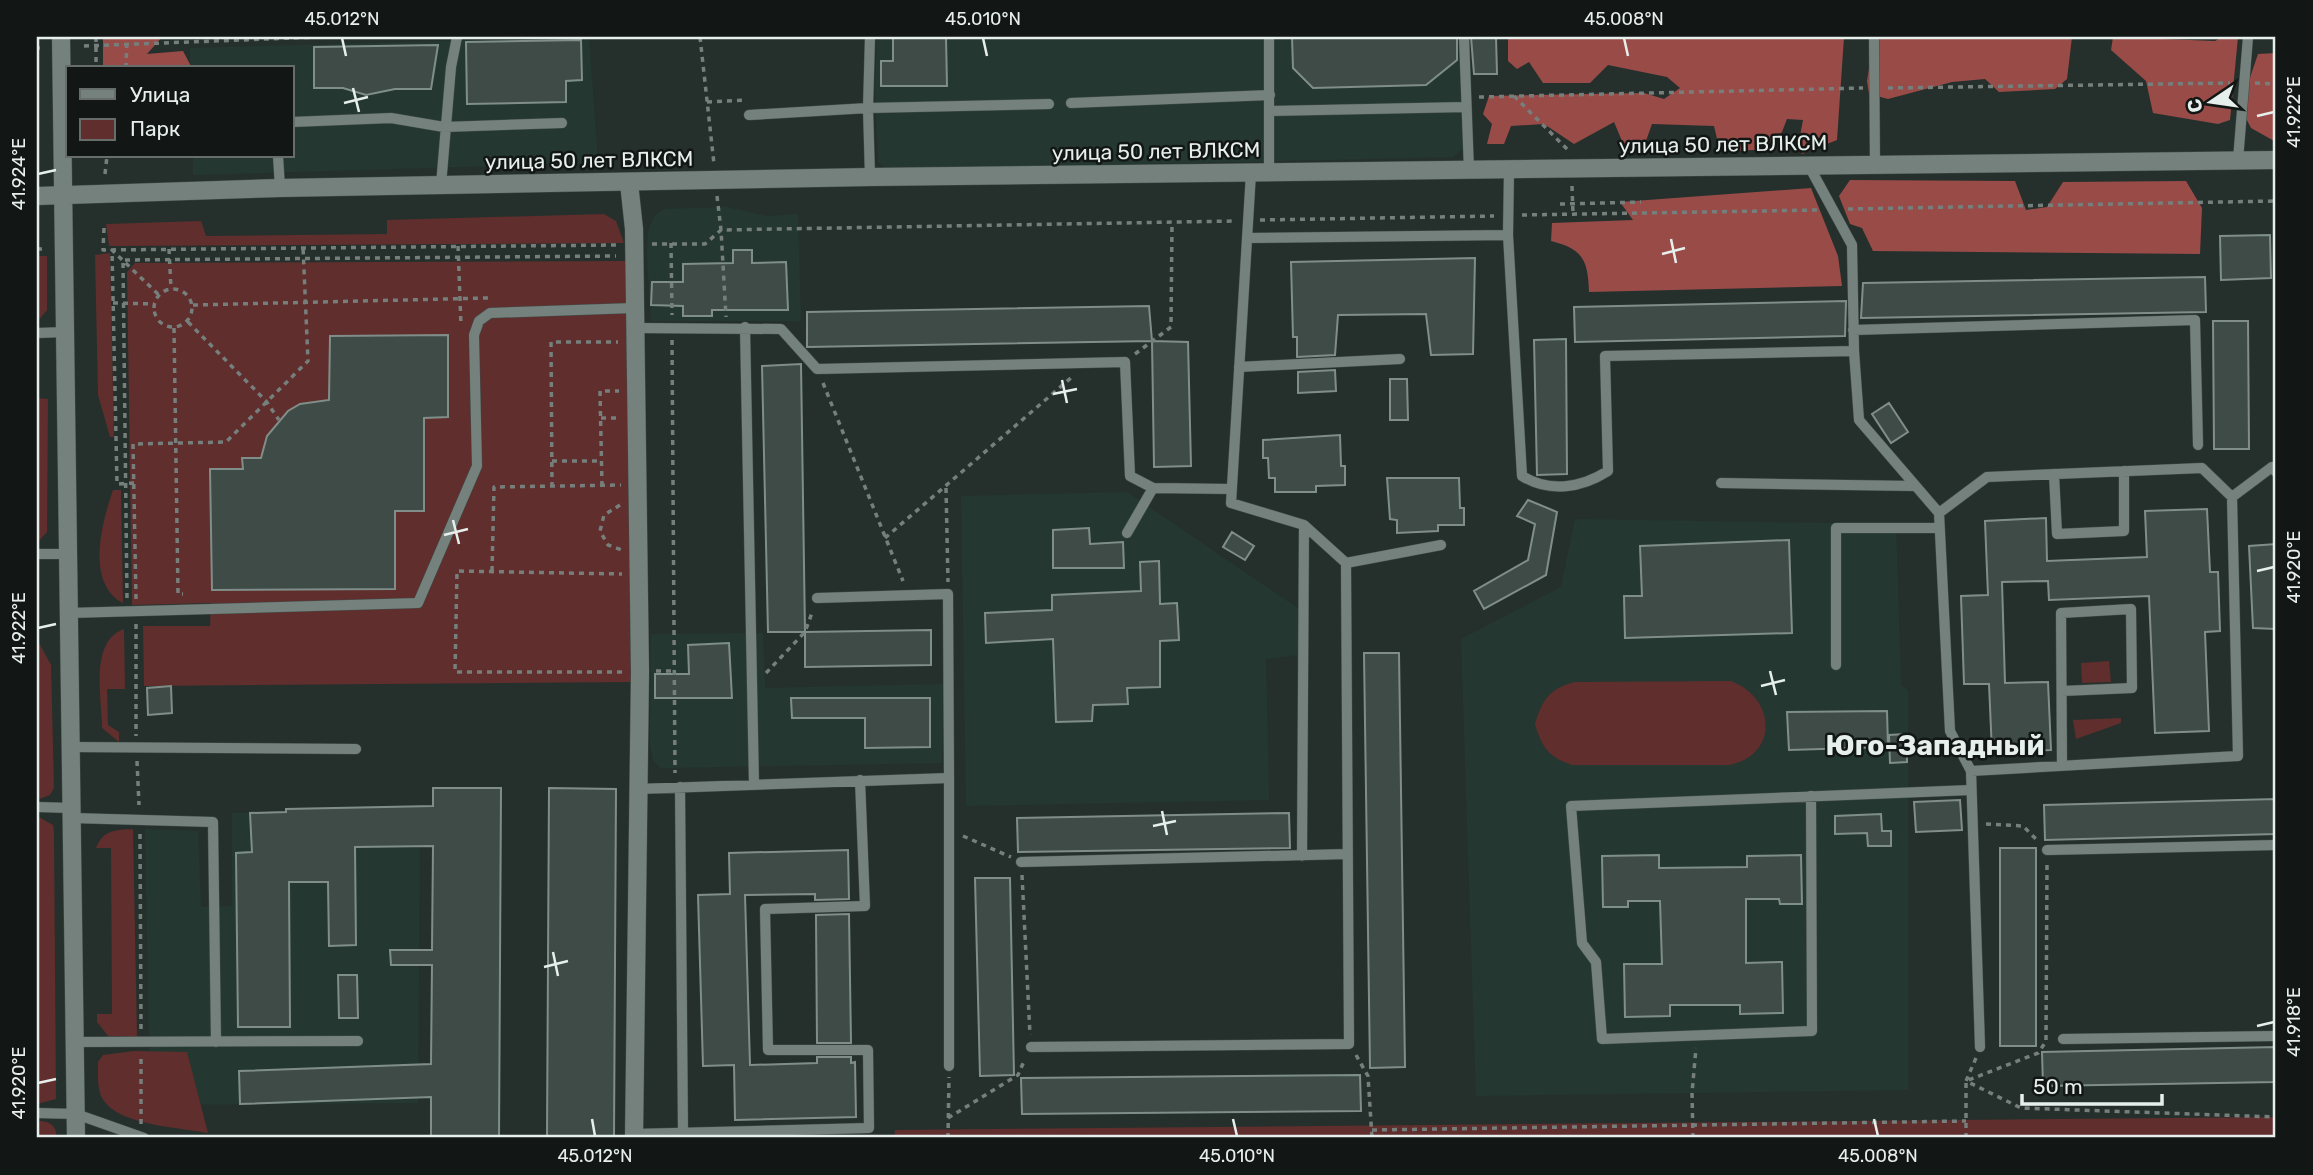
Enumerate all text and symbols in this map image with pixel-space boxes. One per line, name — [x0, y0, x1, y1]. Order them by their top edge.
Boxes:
text: 45.012°N — [304, 8, 380, 30]
text: 45.010°N — [945, 8, 1021, 30]
text: 45.008°N — [1584, 8, 1664, 30]
legend — [66, 66, 294, 158]
north arrow — [2176, 66, 2246, 136]
text: 41.922°E — [2283, 76, 2305, 148]
text: Улица — [130, 82, 190, 107]
text: С — [2182, 97, 2208, 115]
text: Парк — [130, 116, 180, 141]
street label: улица 50 лет ВЛКСМ — [1619, 130, 1827, 158]
street label: улица 50 лет ВЛКСМ — [1052, 137, 1260, 165]
text: 41.924°E — [8, 138, 30, 210]
street label: улица 50 лет ВЛКСМ — [485, 146, 693, 174]
text: 41.920°E — [2283, 531, 2305, 603]
text: 41.922°E — [8, 592, 30, 664]
district label: Юго-Западный — [1826, 729, 2044, 762]
text: 41.918°E — [2283, 987, 2305, 1057]
text: 41.920°E — [8, 1047, 30, 1119]
scale bar — [2022, 1063, 2162, 1107]
text: 50 m — [2033, 1074, 2083, 1099]
text: 45.012°N — [557, 1145, 633, 1167]
text: 45.010°N — [1199, 1145, 1275, 1167]
text: 45.008°N — [1838, 1145, 1918, 1167]

